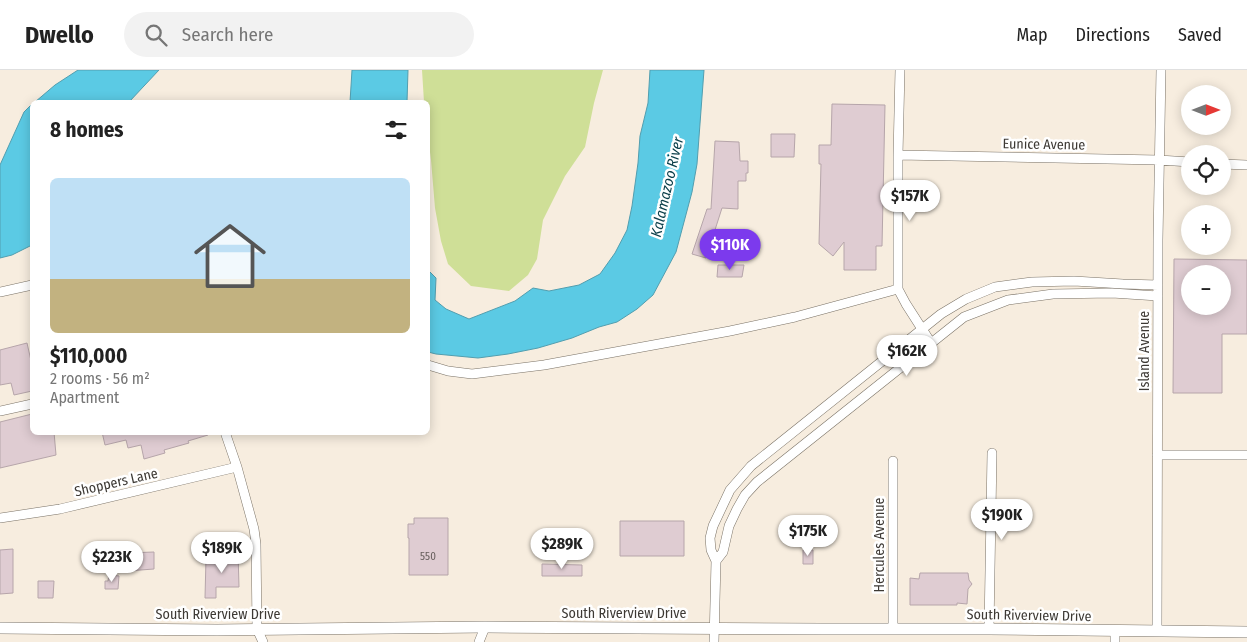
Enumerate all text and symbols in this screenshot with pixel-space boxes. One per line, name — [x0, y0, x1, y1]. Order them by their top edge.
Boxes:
search box — [124, 12, 474, 57]
text: Dwello — [25, 21, 94, 49]
icon: search — [142, 21, 170, 49]
text: Search here — [182, 23, 273, 46]
text: Map — [1016, 24, 1048, 46]
text: Directions — [1076, 24, 1150, 46]
text: Saved — [1178, 24, 1222, 46]
north arrow — [1181, 85, 1231, 135]
map controls — [1181, 85, 1231, 315]
icon: filters — [382, 116, 410, 144]
text: 8 homes — [50, 117, 124, 143]
water label: Kalamazoo River — [647, 134, 687, 239]
street label: Eunice Avenue — [1003, 135, 1086, 154]
button: locate — [1181, 145, 1231, 195]
pin: $157K — [875, 180, 945, 222]
text: $157K — [891, 186, 929, 205]
button: + — [1181, 205, 1231, 255]
icon: home — [185, 211, 275, 301]
pin: $110K — [695, 228, 765, 271]
text: $110K — [711, 235, 749, 254]
button: − — [1181, 265, 1231, 315]
street label: Island Avenue — [1136, 311, 1153, 391]
pin: $162K — [872, 334, 942, 377]
text: $162K — [887, 341, 927, 360]
text: $110,000 — [50, 343, 127, 369]
text: 2 rooms · 56 m² — [50, 369, 150, 388]
text: Apartment — [50, 388, 119, 407]
street label: Shoppers Lane — [73, 465, 159, 500]
street label: Hercules Avenue — [871, 497, 888, 592]
pin: $190K — [967, 498, 1037, 541]
text: $190K — [982, 505, 1022, 524]
pin: $175K — [773, 514, 843, 557]
text: $175K — [789, 521, 827, 540]
pin: $289K — [527, 528, 597, 570]
pin: $189K — [187, 532, 257, 574]
text: $289K — [541, 534, 583, 553]
text: $189K — [202, 538, 242, 557]
pin: $223K — [77, 540, 147, 583]
text: $223K — [92, 547, 132, 566]
house number: 550 — [420, 550, 436, 563]
street label: South Riverview Drive — [562, 605, 686, 622]
street label: South Riverview Drive — [156, 606, 280, 623]
street label: South Riverview Drive — [966, 606, 1092, 625]

